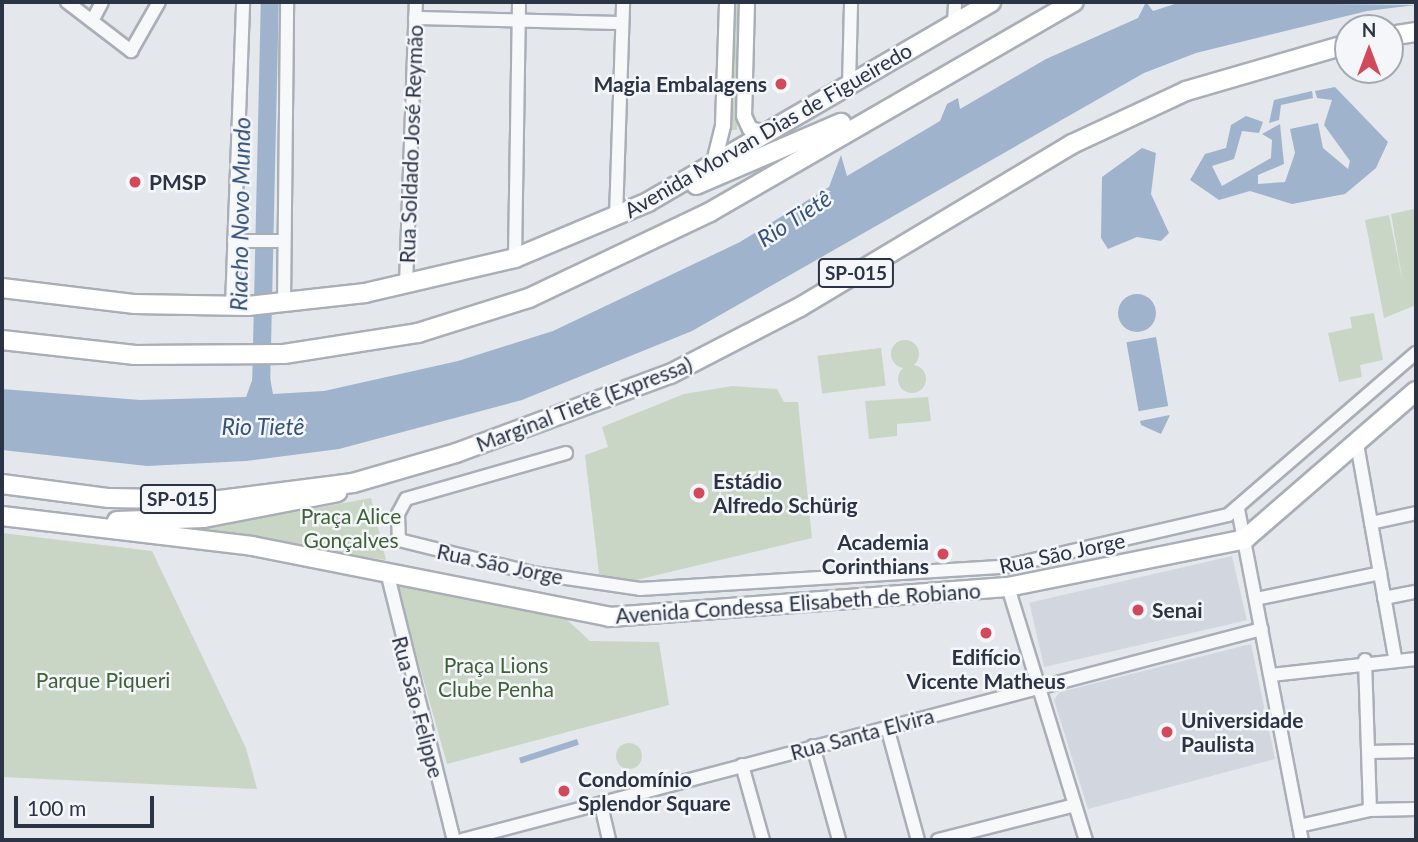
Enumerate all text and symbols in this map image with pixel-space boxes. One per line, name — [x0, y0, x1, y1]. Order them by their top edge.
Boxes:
north arrow — [1334, 14, 1404, 84]
text: N — [1362, 18, 1376, 41]
street label: Rua Soldado José Reymão — [394, 24, 428, 264]
street label: Avenida Morvan Dias de Figueiredo — [620, 37, 916, 223]
place label: Magia Embalagens — [594, 71, 767, 97]
marker: Magia Embalagens — [773, 76, 789, 92]
water label: Riacho Novo Mundo — [225, 117, 255, 311]
place label: PMSP — [149, 169, 206, 195]
marker: PMSP — [127, 174, 143, 190]
water label: Rio Tietê — [751, 184, 837, 252]
road number: SP-015 — [818, 258, 894, 288]
street label: Marginal Tietê (Expressa) — [472, 351, 696, 457]
water label: Rio Tietê — [221, 412, 305, 440]
place label: Estádio Alfredo Schürig — [713, 468, 858, 518]
road number: SP-015 — [140, 484, 216, 514]
marker: Estádio Alfredo Schürig — [691, 485, 707, 501]
park label: Praça Alice Gonçalves — [300, 503, 402, 553]
street label: Rua São Jorge — [996, 527, 1128, 579]
place label: Academia Corinthians — [822, 529, 929, 579]
street label: Rua São Jorge — [434, 538, 566, 590]
marker: Academia Corinthians — [935, 546, 951, 562]
street label: Avenida Condessa Elisabeth de Robiano — [615, 578, 981, 628]
place label: Senai — [1152, 597, 1203, 623]
marker: Senai — [1130, 602, 1146, 618]
marker: Edifício Vicente Matheus — [978, 625, 994, 641]
street label: Rua São Felippe — [387, 633, 449, 781]
place label: Edifício Vicente Matheus — [907, 644, 1065, 694]
park label: Praça Lions Clube Penha — [438, 652, 554, 702]
park label: Parque Piqueri — [36, 667, 170, 693]
street label: Rua Santa Elvira — [787, 703, 937, 765]
place label: Universidade Paulista — [1181, 707, 1303, 757]
marker: Universidade Paulista — [1159, 724, 1175, 740]
place label: Condomínio Splendor Square — [578, 766, 731, 816]
scale bar — [18, 782, 158, 826]
marker: Condomínio Splendor Square — [556, 783, 572, 799]
text: 100 m — [27, 795, 86, 820]

